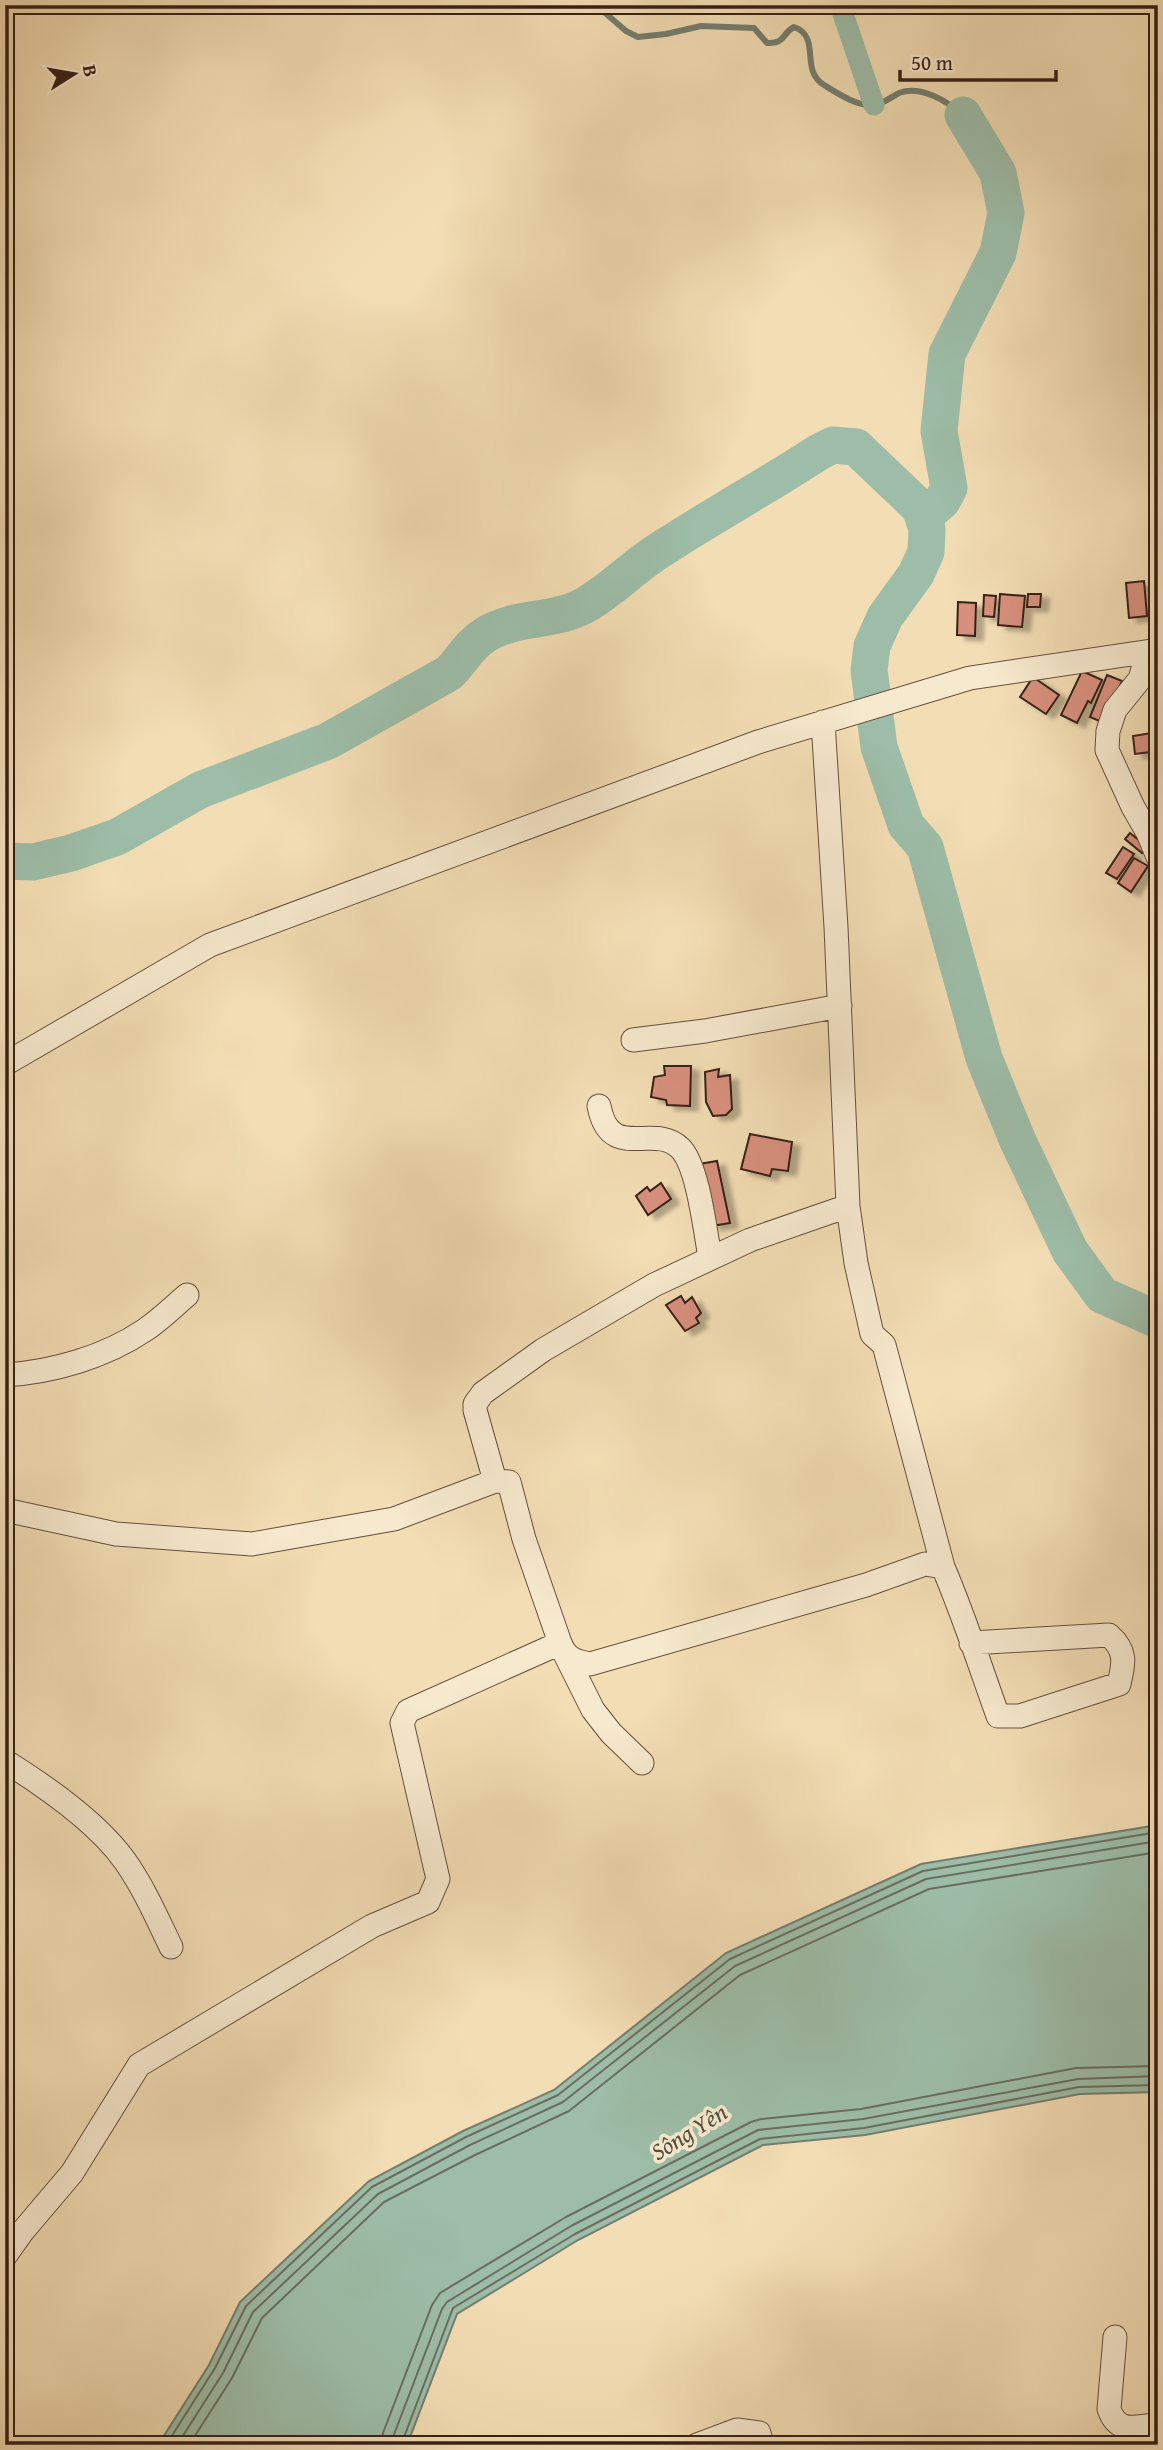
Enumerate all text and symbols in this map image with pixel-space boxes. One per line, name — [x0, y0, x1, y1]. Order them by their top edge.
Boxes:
north arrow — [38, 38, 108, 108]
scale bar — [900, 38, 1056, 82]
text: 50 m — [911, 47, 953, 78]
text: B — [76, 62, 106, 79]
water label: Sông Yên — [644, 2094, 734, 2169]

